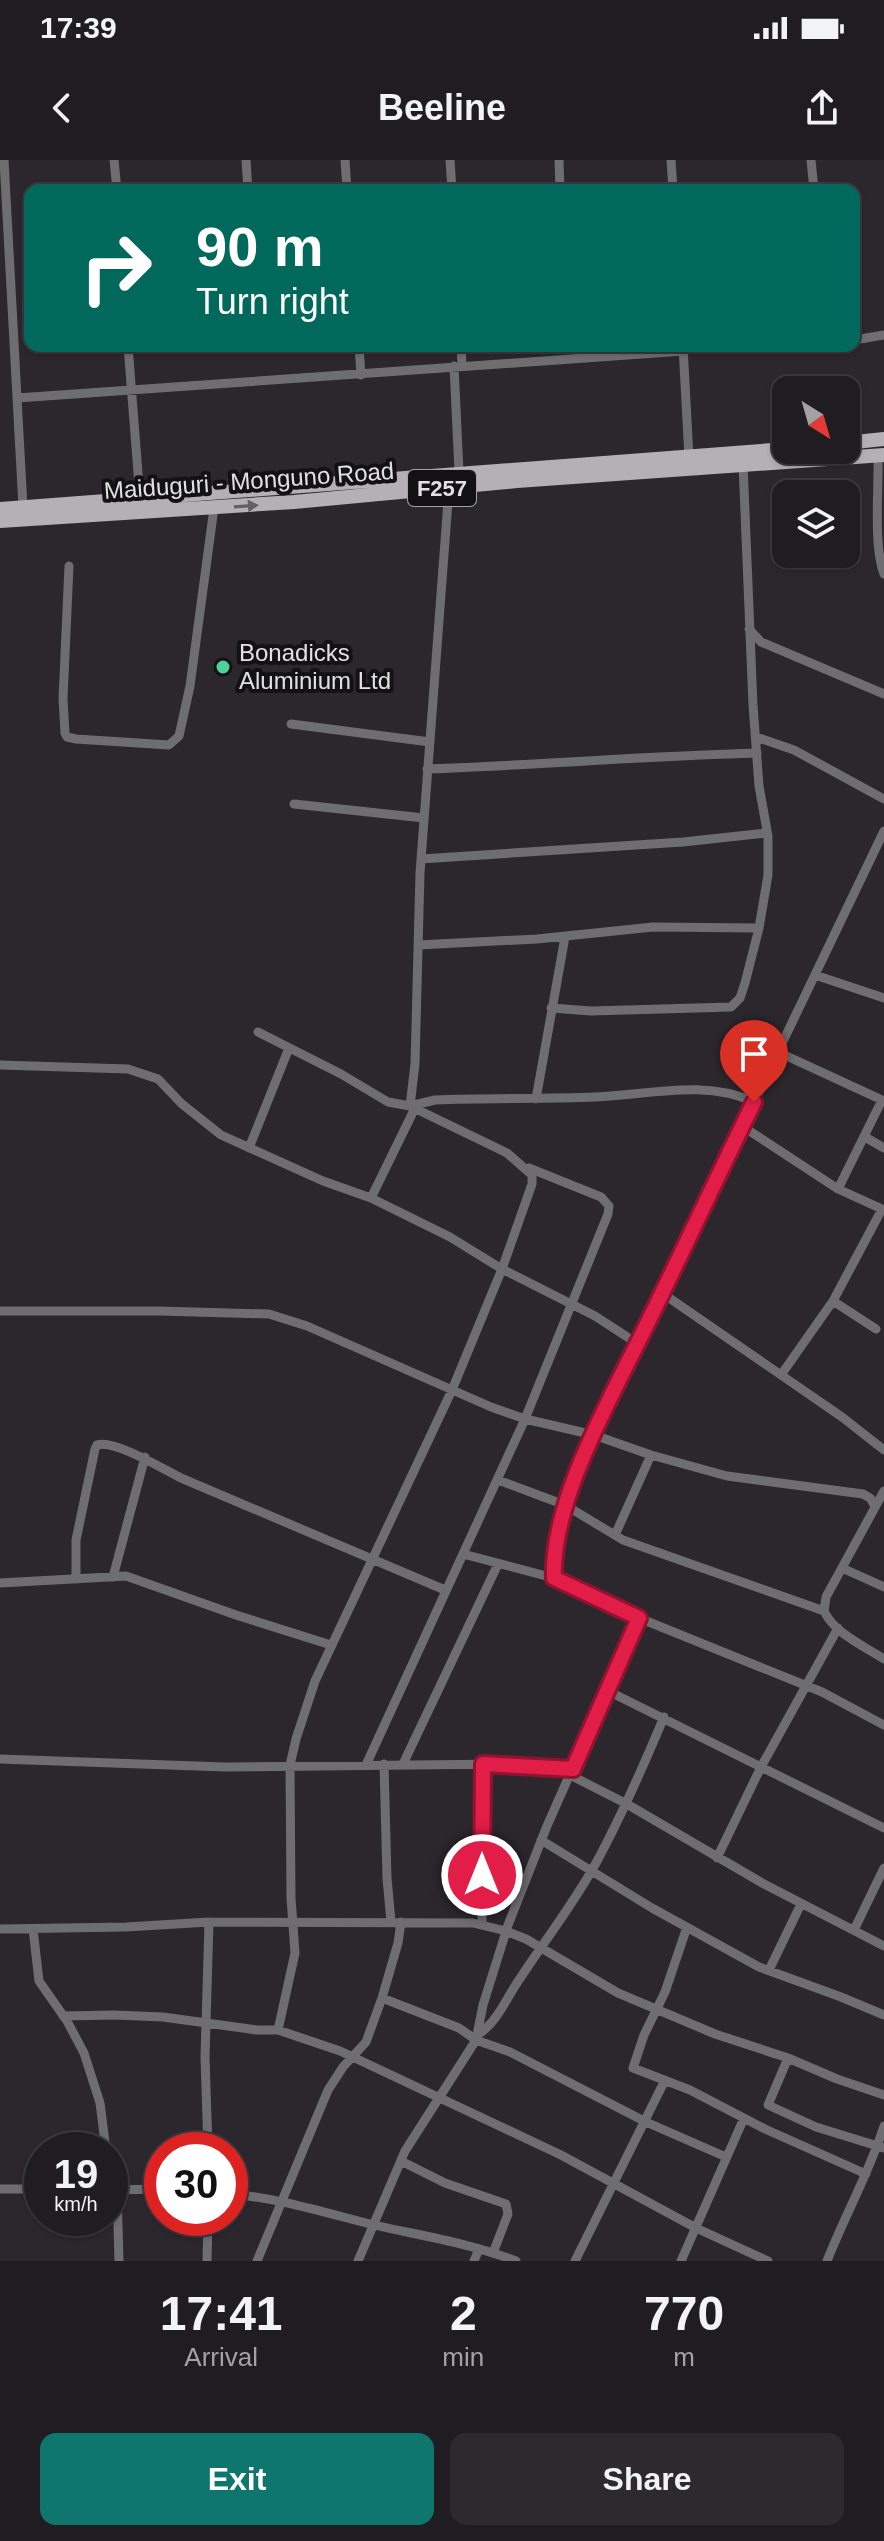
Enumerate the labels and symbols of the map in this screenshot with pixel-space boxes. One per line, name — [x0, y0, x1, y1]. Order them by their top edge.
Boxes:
north arrow — [772, 376, 860, 464]
street label: Maiduguri - Monguno Road — [103, 457, 395, 504]
road number: F257 — [408, 470, 476, 506]
one-way arrow — [233, 499, 258, 512]
place label: Bonadicks Aluminium Ltd — [239, 639, 391, 694]
marker: Bonadicks Aluminium Ltd — [214, 658, 232, 676]
pin — [720, 1020, 788, 1102]
position arrow — [440, 1833, 524, 1917]
speed limit sign: 30 — [144, 2132, 248, 2236]

